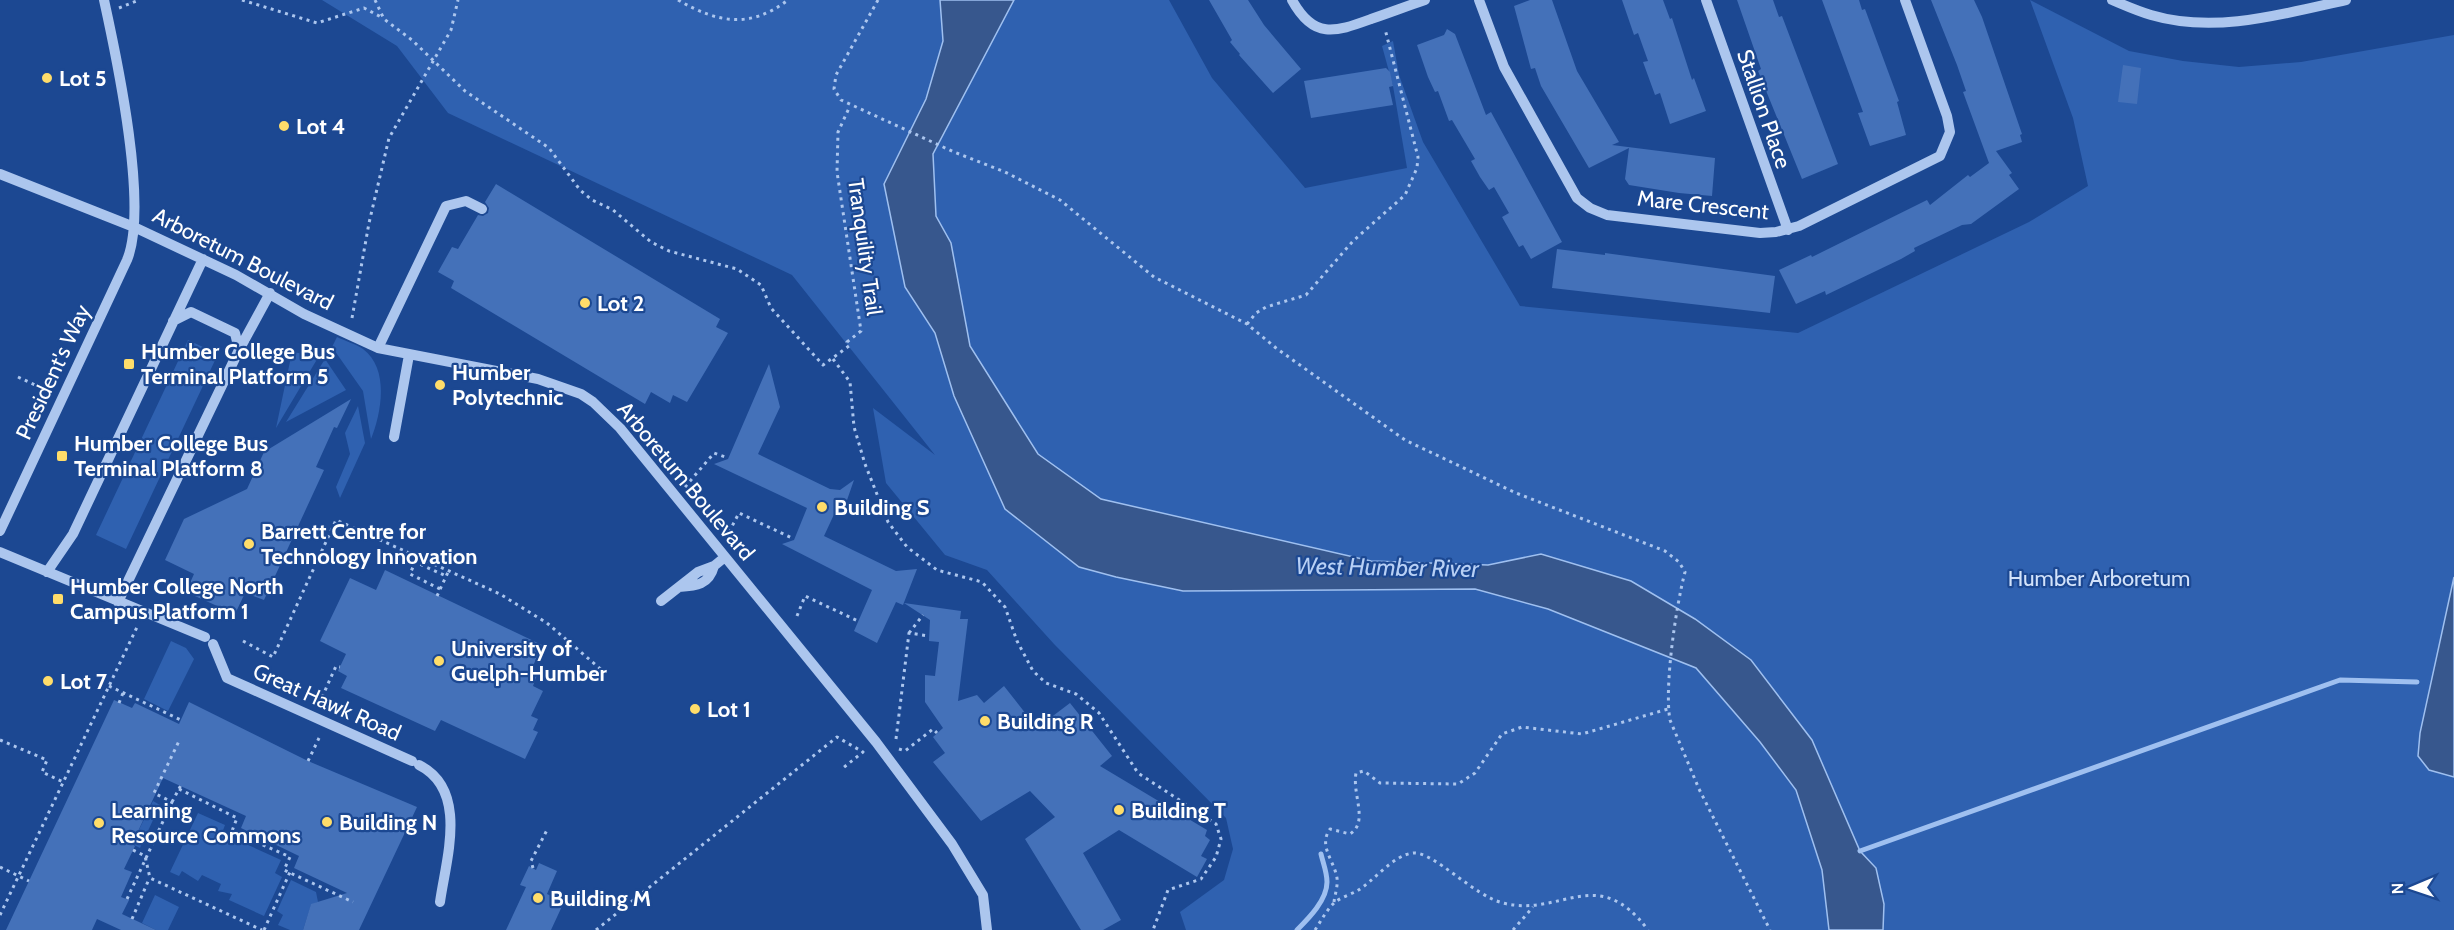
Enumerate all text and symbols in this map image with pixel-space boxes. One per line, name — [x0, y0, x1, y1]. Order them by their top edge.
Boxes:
street label: Stallion Place — [1731, 46, 1797, 172]
place label: Lot 5 — [59, 65, 107, 92]
marker: Lot 5 — [40, 71, 54, 85]
place label: Lot 4 — [296, 113, 345, 140]
marker: Lot 4 — [277, 119, 291, 133]
street label: Tranquility Trail — [842, 177, 888, 318]
street label: Mare Crescent — [1636, 185, 1771, 225]
street label: Arboretum Boulevard — [148, 202, 338, 316]
place label: Lot 2 — [597, 290, 644, 317]
marker: Lot 2 — [578, 296, 592, 310]
street label: President's Way — [10, 300, 96, 444]
place label: Humber College Bus Terminal Platform 5 — [141, 338, 335, 390]
marker: Humber College Bus Terminal Platform 5 — [122, 357, 136, 371]
place label: Humber Polytechnic — [452, 359, 563, 411]
marker: Humber Polytechnic — [433, 378, 447, 392]
street label: Arboretum Boulevard — [612, 396, 760, 566]
place label: Humber College Bus Terminal Platform 8 — [74, 430, 268, 482]
marker: Humber College Bus Terminal Platform 8 — [55, 449, 69, 463]
place label: Building S — [834, 494, 930, 521]
marker: Building S — [815, 500, 829, 514]
place label: Barrett Centre for Technology Innovation — [261, 518, 477, 570]
marker: Barrett Centre for Technology Innovation — [242, 537, 256, 551]
water label: West Humber River — [1295, 551, 1481, 583]
park label: Humber Arboretum — [2008, 565, 2190, 592]
place label: Humber College North Campus Platform 1 — [70, 573, 284, 625]
marker: Humber College North Campus Platform 1 — [51, 592, 65, 606]
place label: University of Guelph-Humber — [451, 635, 608, 687]
marker: University of Guelph-Humber — [432, 654, 446, 668]
street label: Great Hawk Road — [249, 657, 405, 747]
place label: Lot 7 — [60, 668, 108, 695]
marker: Lot 7 — [41, 674, 55, 688]
place label: Lot 1 — [707, 696, 751, 723]
marker: Lot 1 — [688, 702, 702, 716]
place label: Building R — [997, 708, 1094, 735]
marker: Building R — [978, 714, 992, 728]
place label: Learning Resource Commons — [111, 797, 301, 849]
place label: Building T — [1131, 797, 1226, 824]
marker: Building T — [1112, 803, 1126, 817]
place label: Building N — [339, 809, 437, 836]
marker: Building N — [320, 815, 334, 829]
marker: Learning Resource Commons — [92, 816, 106, 830]
north arrow — [2382, 858, 2442, 918]
text: N — [2388, 883, 2407, 894]
place label: Building M — [550, 885, 651, 912]
marker: Building M — [531, 891, 545, 905]

